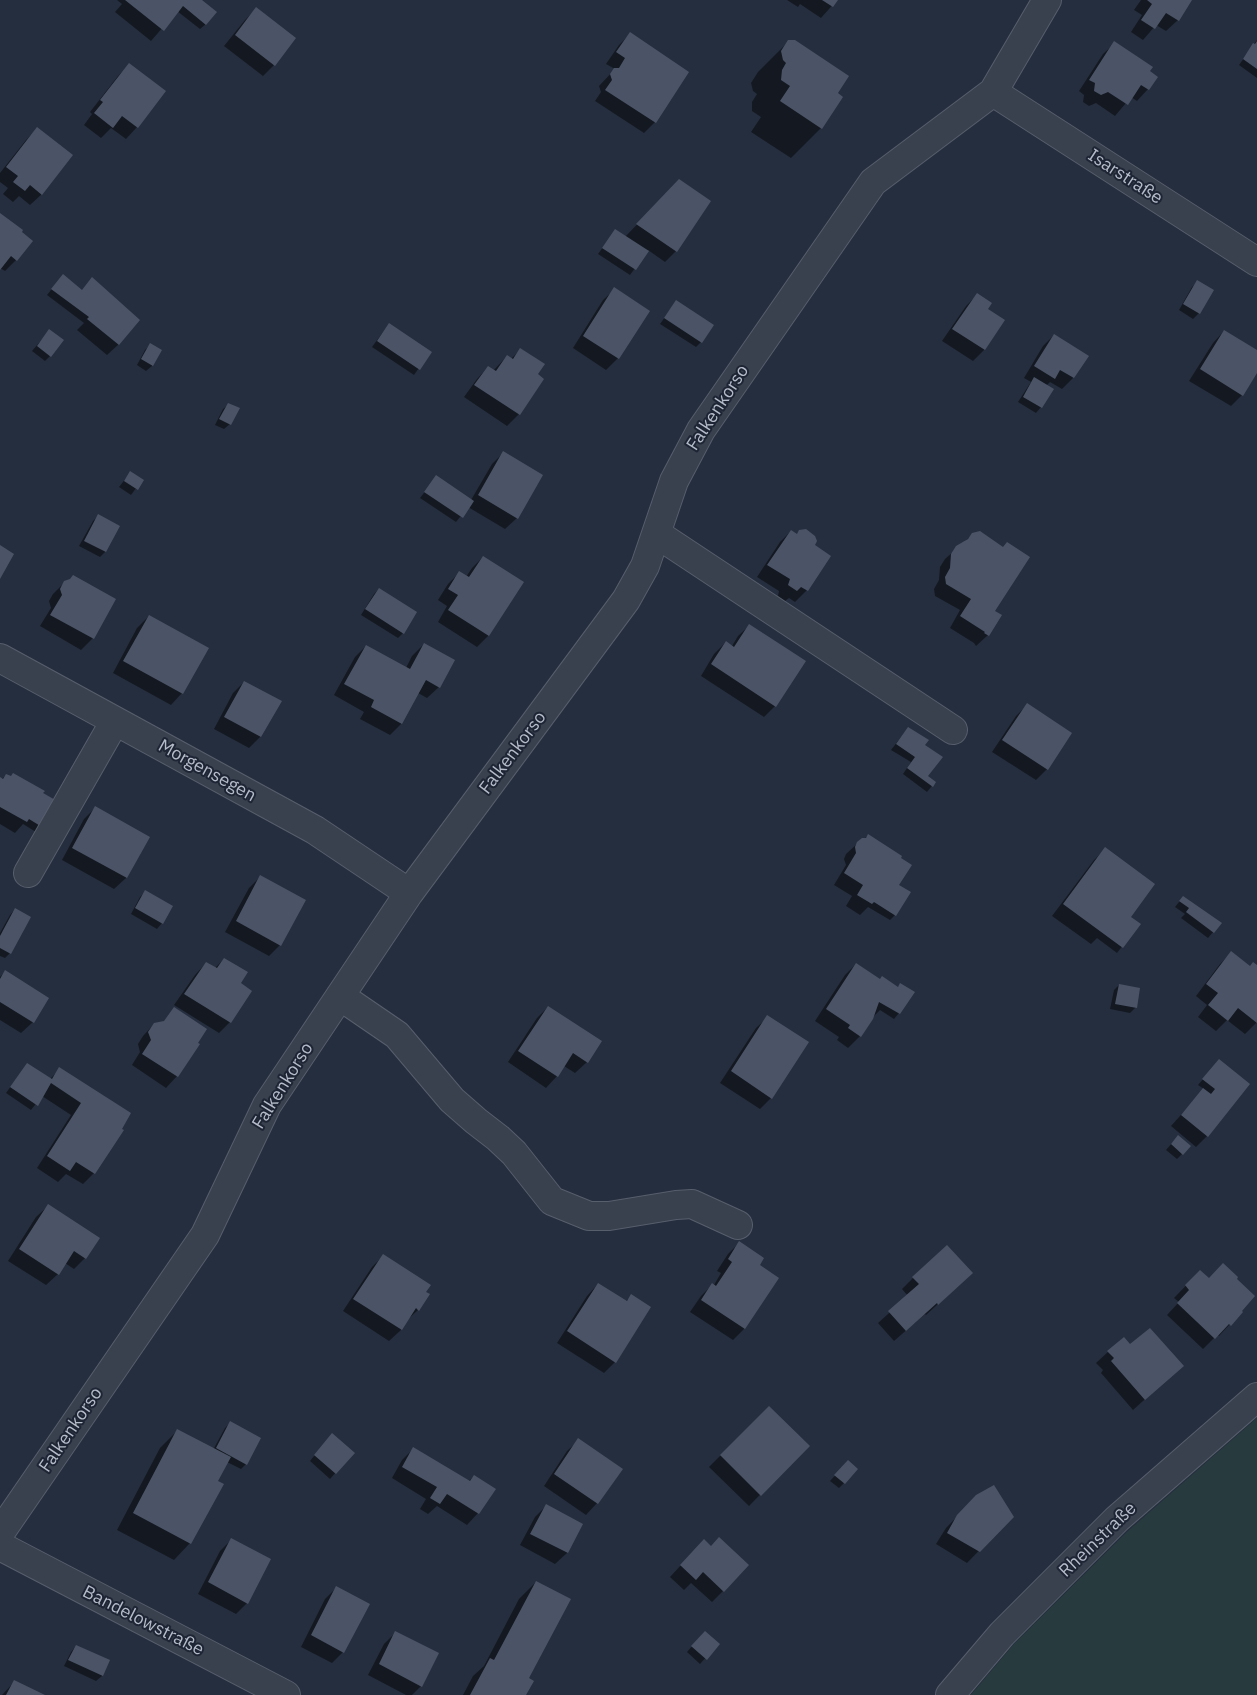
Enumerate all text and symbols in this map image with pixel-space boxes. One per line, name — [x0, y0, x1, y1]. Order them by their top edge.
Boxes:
street label: Isarstraße — [1084, 145, 1166, 209]
street label: Falkenkorso — [682, 361, 754, 455]
street label: Falkenkorso — [475, 707, 551, 799]
street label: Morgensegen — [154, 735, 260, 807]
street label: Falkenkorso — [248, 1039, 318, 1133]
street label: Falkenkorso — [35, 1383, 107, 1477]
street label: Rheinstraße — [1055, 1498, 1141, 1582]
street label: Bandelowstraße — [79, 1581, 207, 1661]

